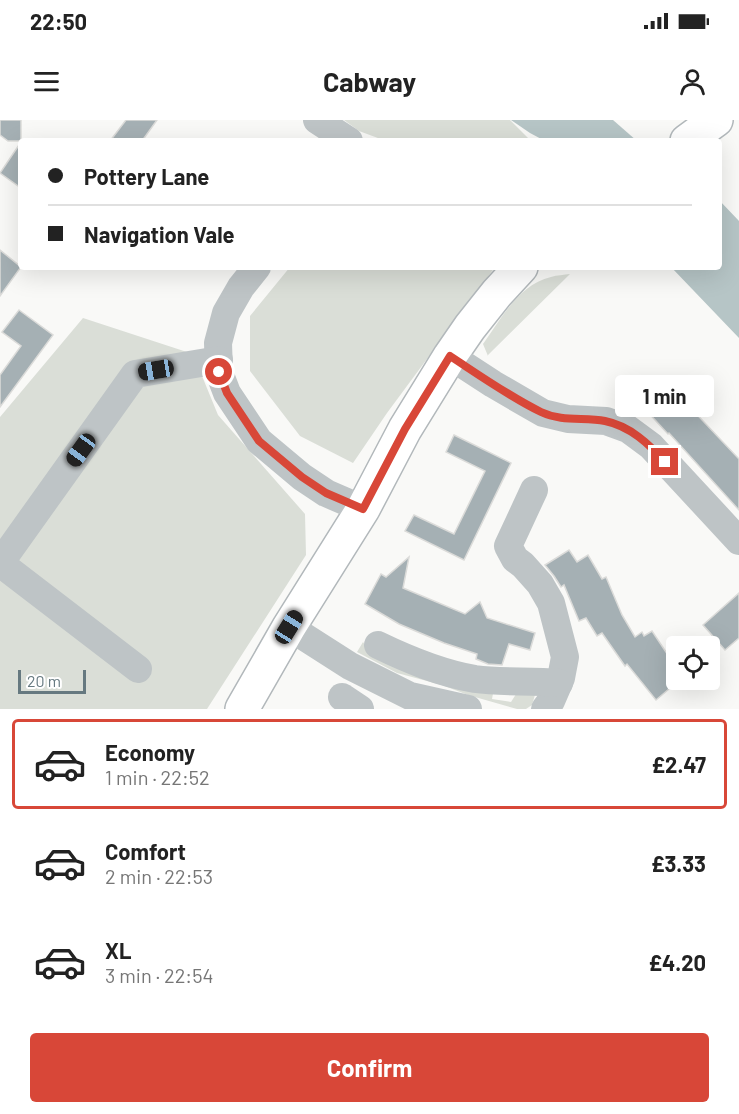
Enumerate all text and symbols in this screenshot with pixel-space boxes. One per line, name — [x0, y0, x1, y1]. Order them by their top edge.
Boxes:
text: 22:50 — [30, 8, 87, 34]
icon: menu — [30, 65, 63, 98]
text: Cabway — [323, 65, 416, 97]
icon: person — [676, 65, 709, 98]
text: Pottery Lane — [84, 163, 209, 189]
text: Navigation Vale — [84, 221, 235, 247]
car — [137, 358, 175, 382]
route start — [205, 358, 232, 385]
callout: 1 min — [616, 375, 714, 417]
text: 1 min — [643, 384, 686, 408]
car — [63, 430, 99, 470]
route end — [651, 448, 678, 475]
car — [272, 607, 306, 647]
map controls — [666, 636, 720, 690]
button: locate — [666, 636, 720, 690]
scale bar — [18, 667, 86, 694]
text: 20 m — [27, 671, 61, 690]
icon: car — [33, 737, 87, 791]
text: Economy — [105, 739, 195, 765]
text: £2.47 — [652, 751, 706, 777]
text: 1 min · 22:52 — [105, 765, 210, 789]
icon: car — [33, 836, 87, 890]
text: Comfort — [105, 838, 186, 864]
text: £3.33 — [651, 850, 706, 876]
text: 2 min · 22:53 — [105, 864, 213, 888]
icon: car — [33, 935, 87, 989]
text: XL — [105, 937, 131, 963]
text: £4.20 — [648, 949, 706, 975]
text: 3 min · 22:54 — [105, 963, 213, 987]
button: Confirm — [30, 1033, 709, 1102]

